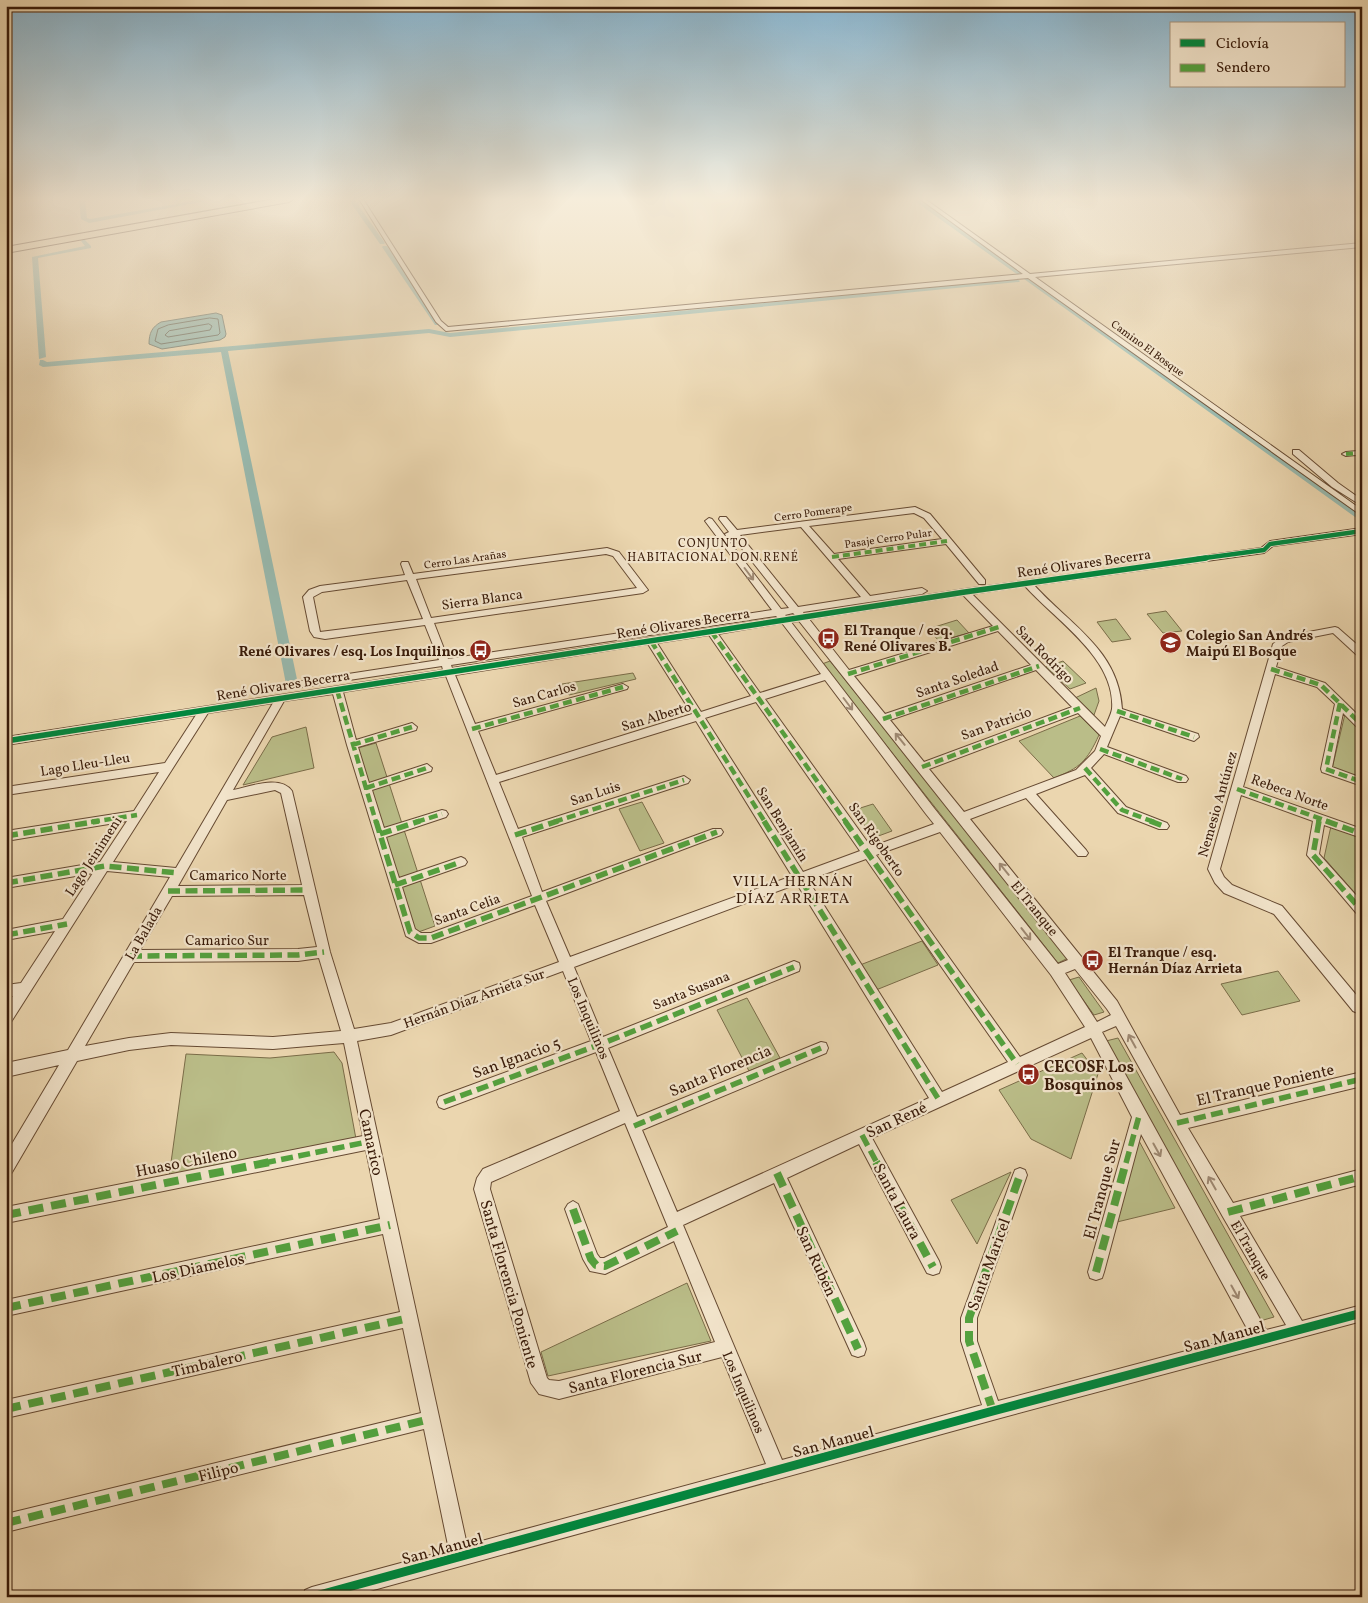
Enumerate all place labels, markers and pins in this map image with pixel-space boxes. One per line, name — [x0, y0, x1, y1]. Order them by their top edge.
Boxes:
place label: El Tranque / esq. René Olivares B. — [844, 622, 953, 657]
bus stop icon: El Tranque / esq. René Olivares B. — [816, 626, 840, 650]
place label: Colegio San Andrés Maipú El Bosque — [1186, 627, 1313, 662]
school or university icon: Colegio San Andrés Maipú El Bosque — [1158, 631, 1182, 655]
bus stop icon: René Olivares / esq. Los Inquilinos — [469, 639, 493, 663]
place label: René Olivares / esq. Los Inquilinos — [239, 643, 465, 662]
place label: El Tranque / esq. Hernán Díaz Arrieta — [1108, 944, 1243, 979]
bus stop icon: El Tranque / esq. Hernán Díaz Arrieta — [1080, 948, 1104, 972]
place label: CECOSF Los Bosquinos — [1044, 1057, 1134, 1097]
bus stop icon: CECOSF Los Bosquinos — [1016, 1063, 1040, 1087]

